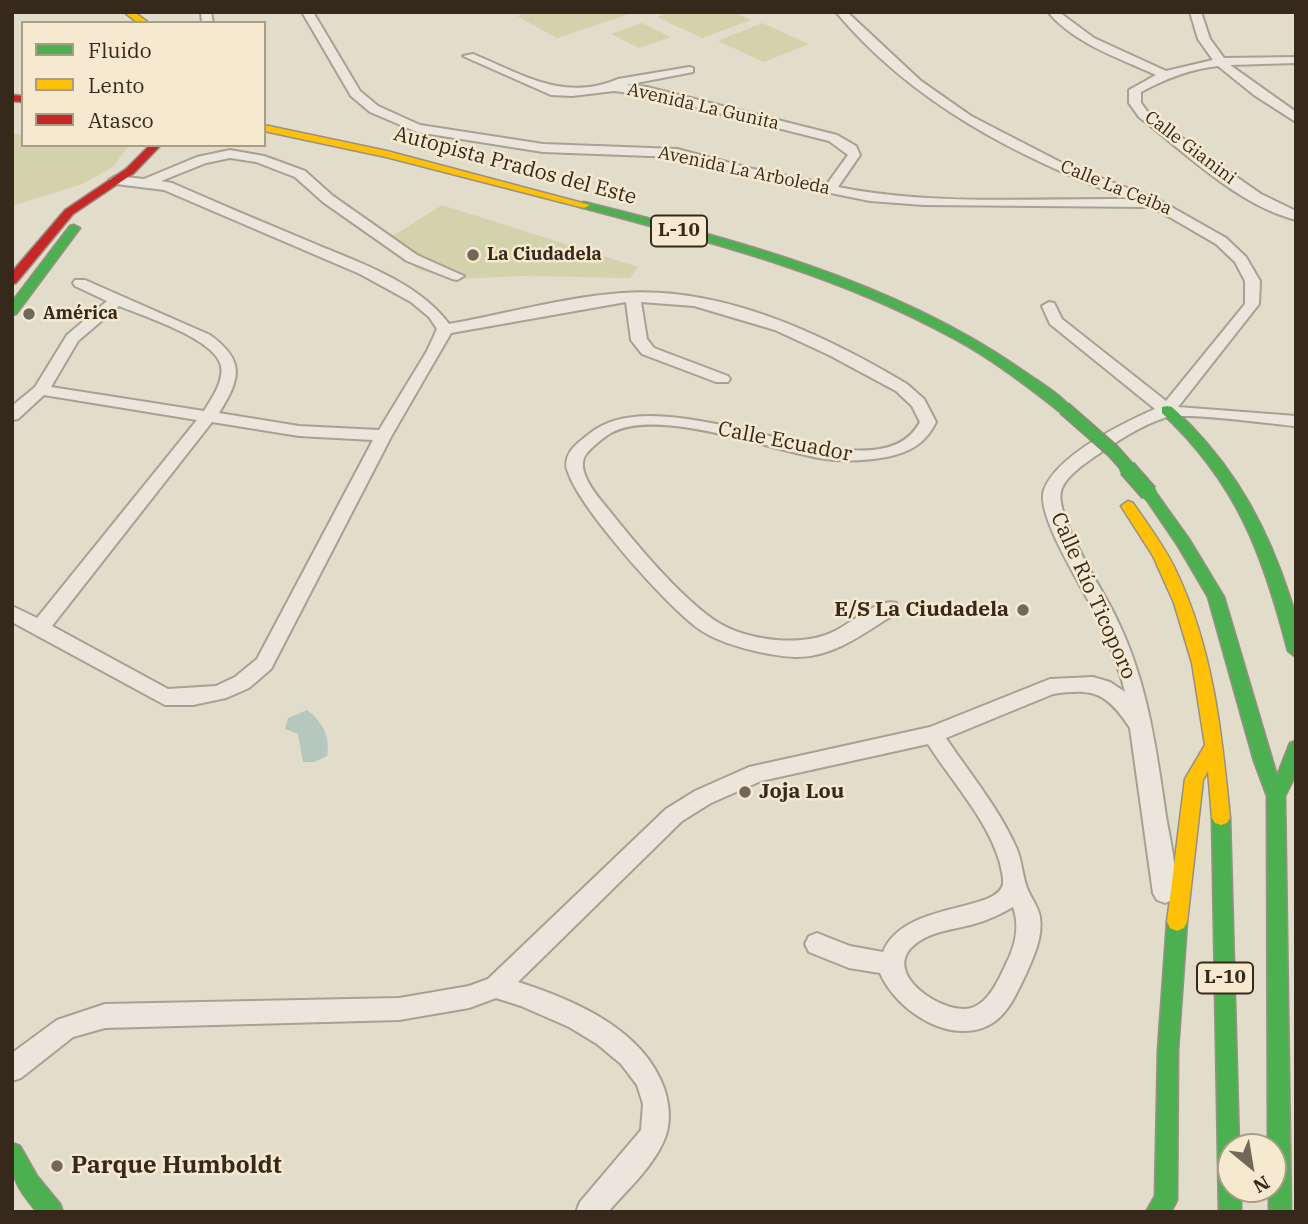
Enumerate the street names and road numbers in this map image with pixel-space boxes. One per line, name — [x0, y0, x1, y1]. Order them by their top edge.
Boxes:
street label: Avenida La Gunita — [625, 79, 781, 135]
street label: Calle Gianini — [1140, 107, 1240, 189]
street label: Autopista Prados del Este — [391, 121, 639, 211]
street label: Avenida La Arboleda — [656, 142, 832, 200]
street label: Calle La Ceiba — [1057, 156, 1175, 220]
road number: L-10 — [651, 216, 707, 246]
street label: Calle Ecuador — [716, 417, 854, 467]
street label: Calle Río Ticoporo — [1045, 509, 1141, 683]
road number: L-10 — [1197, 962, 1253, 994]

